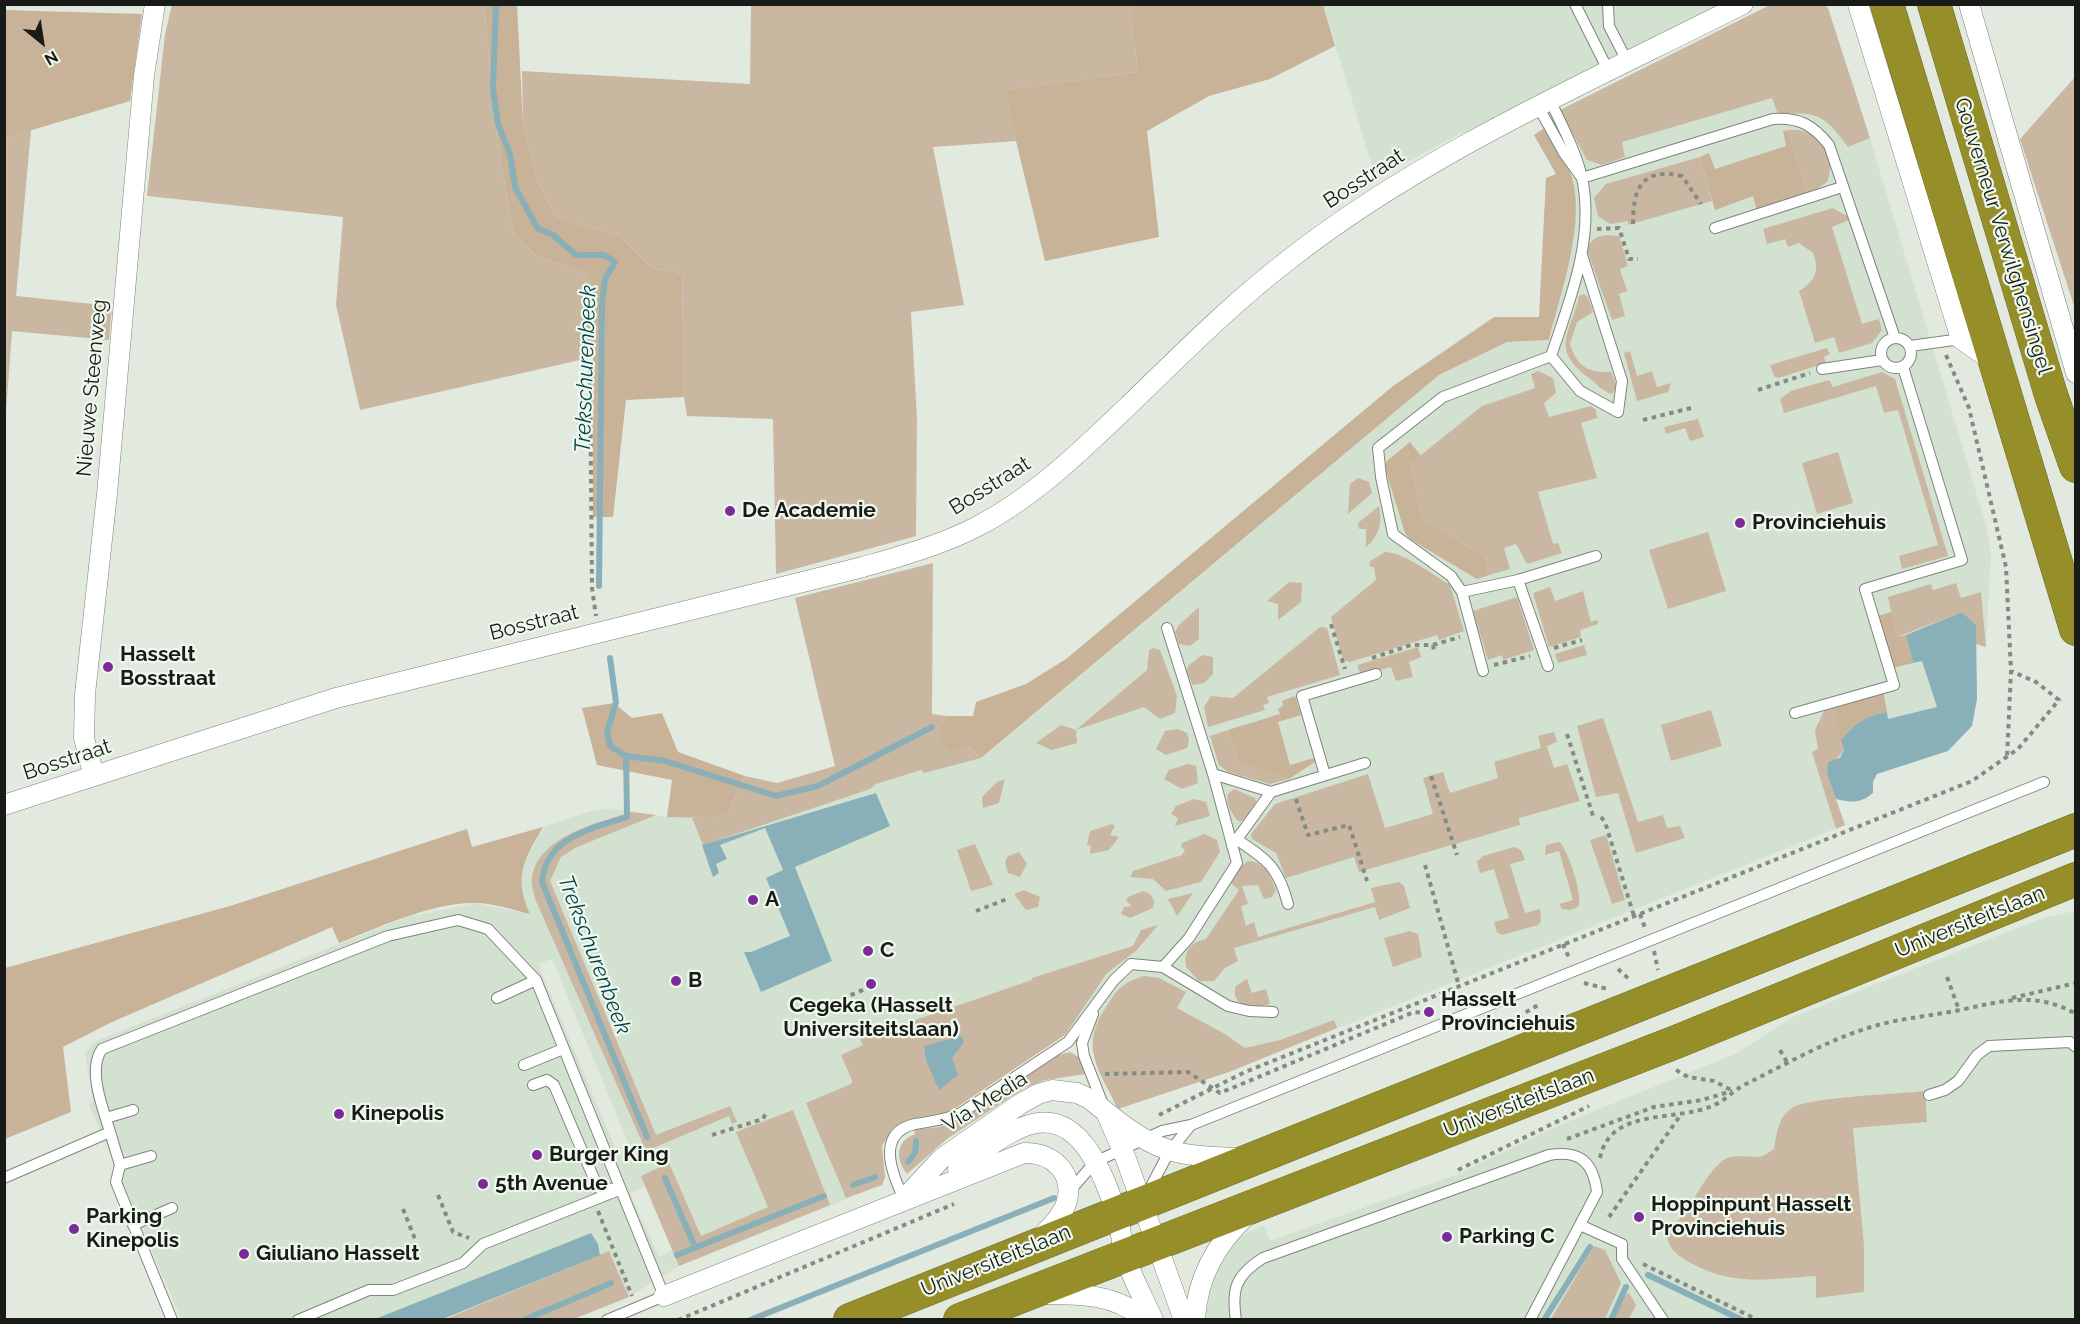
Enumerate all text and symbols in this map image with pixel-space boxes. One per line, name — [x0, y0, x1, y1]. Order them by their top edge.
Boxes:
north arrow — [12, 12, 72, 72]
text: N — [41, 47, 61, 69]
street label: Gouverneur Verwilghensingel — [1949, 95, 2057, 377]
street label: Bosstraat — [1319, 144, 1409, 214]
water label: Trekschurenbeek — [570, 284, 602, 454]
street label: Nieuwe Steenweg — [72, 298, 112, 478]
street label: Bosstraat — [945, 451, 1035, 521]
place label: De Academie — [742, 498, 876, 524]
marker: De Academie — [723, 504, 737, 518]
place label: Provinciehuis — [1752, 510, 1886, 536]
marker: Provinciehuis — [1733, 516, 1747, 530]
street label: Bosstraat — [487, 600, 581, 646]
place label: Hasselt Bosstraat — [120, 642, 216, 692]
marker: Hasselt Bosstraat — [101, 660, 115, 674]
street label: Bosstraat — [20, 734, 114, 786]
water label: Trekschurenbeek — [552, 872, 636, 1038]
street label: Universiteitslaan — [1891, 880, 2049, 964]
place label: A — [765, 887, 779, 913]
marker: A — [746, 893, 760, 907]
place label: C — [880, 938, 894, 964]
marker: C — [861, 944, 875, 958]
place label: B — [688, 968, 702, 994]
marker: B — [669, 974, 683, 988]
marker: Cegeka (Hasselt Universiteitslaan) — [864, 977, 878, 991]
place label: Hasselt Provinciehuis — [1441, 987, 1575, 1037]
place label: Cegeka (Hasselt Universiteitslaan) — [783, 993, 959, 1043]
marker: Hasselt Provinciehuis — [1422, 1005, 1436, 1019]
street label: Universiteitslaan — [1440, 1063, 1598, 1143]
street label: Via Media — [938, 1066, 1032, 1138]
place label: Kinepolis — [351, 1101, 444, 1127]
marker: Kinepolis — [332, 1107, 346, 1121]
place label: Burger King — [549, 1142, 669, 1168]
marker: Burger King — [530, 1148, 544, 1162]
place label: 5th Avenue — [495, 1171, 608, 1197]
marker: 5th Avenue — [476, 1177, 490, 1191]
place label: Hoppinpunt Hasselt Provinciehuis — [1651, 1192, 1851, 1242]
place label: Parking Kinepolis — [86, 1204, 179, 1254]
marker: Hoppinpunt Hasselt Provinciehuis — [1632, 1210, 1646, 1224]
street label: Universiteitslaan — [917, 1219, 1075, 1303]
marker: Parking Kinepolis — [67, 1222, 81, 1236]
place label: Parking C — [1459, 1224, 1555, 1250]
marker: Parking C — [1440, 1230, 1454, 1244]
place label: Giuliano Hasselt — [256, 1241, 420, 1267]
marker: Giuliano Hasselt — [237, 1247, 251, 1261]

